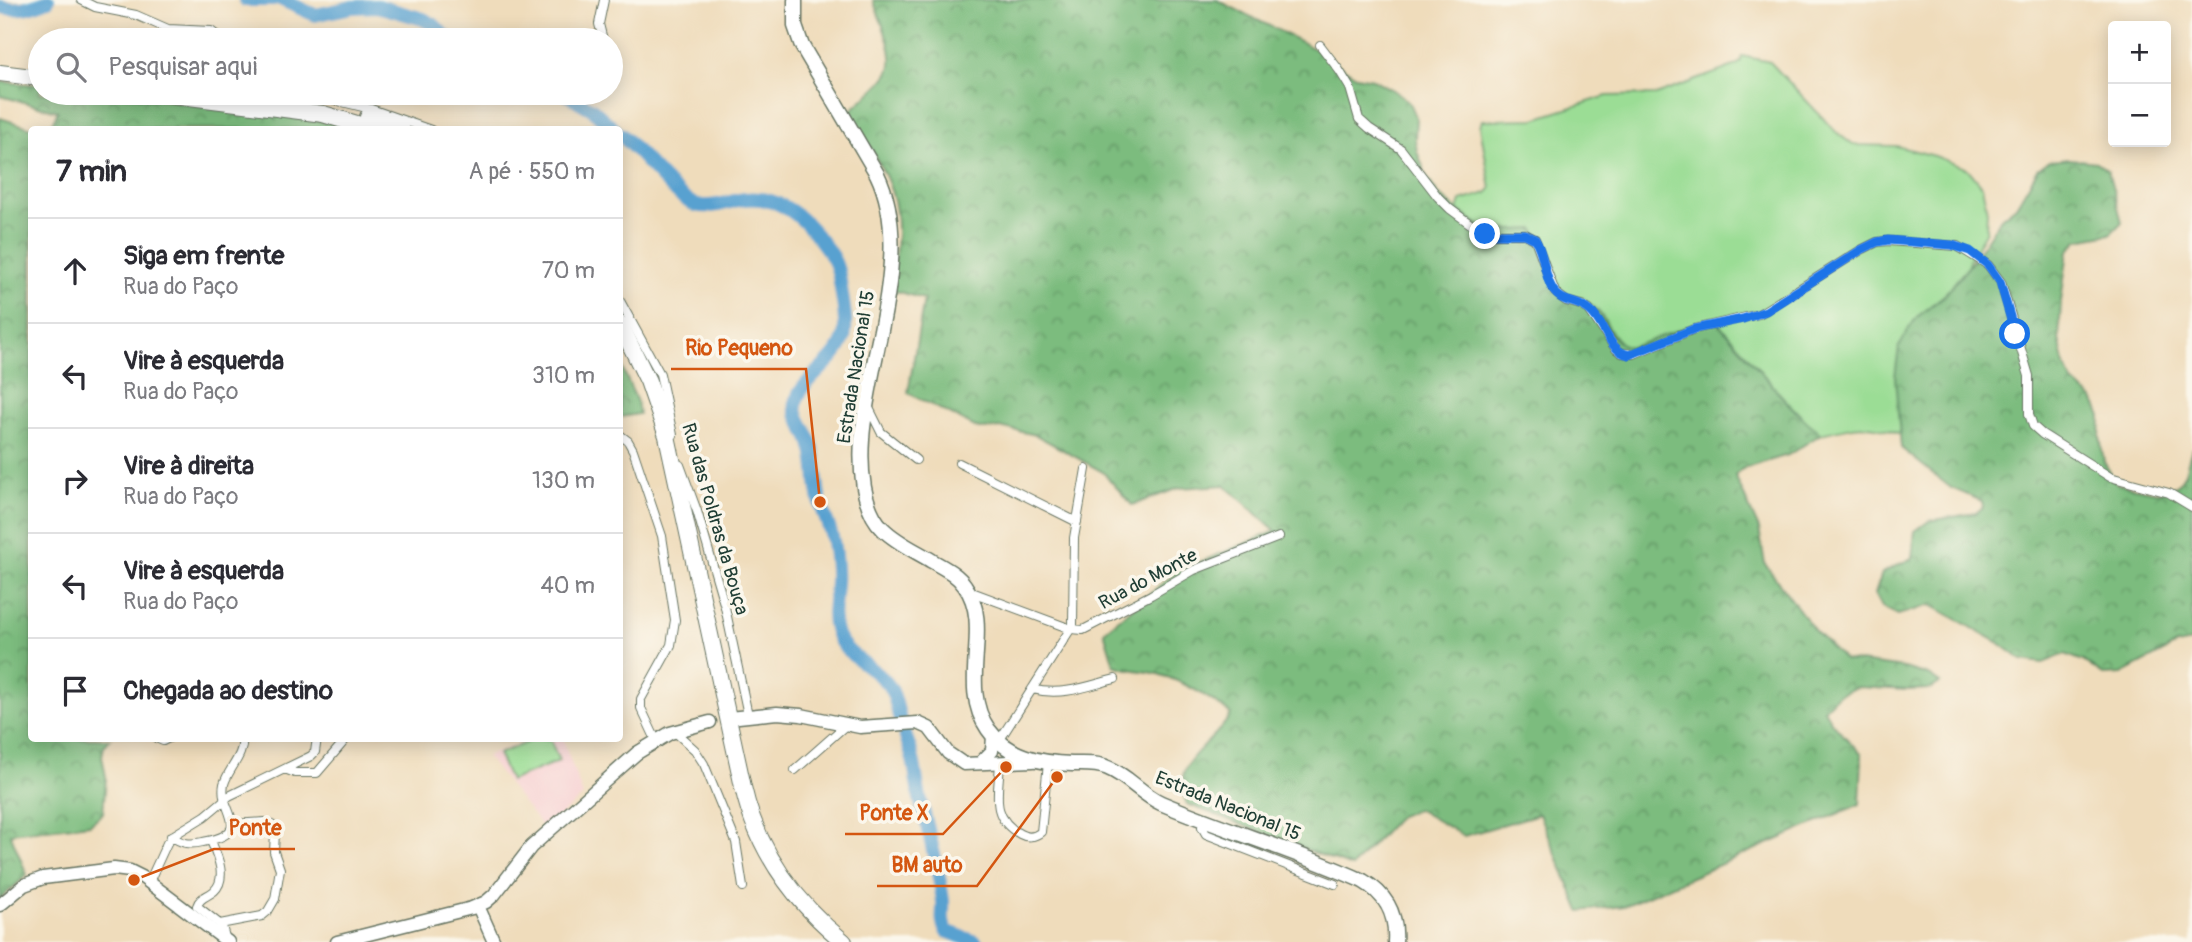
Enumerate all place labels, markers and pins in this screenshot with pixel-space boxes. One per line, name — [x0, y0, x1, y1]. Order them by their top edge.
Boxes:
callout: Rio Pequeno — [671, 327, 806, 369]
callout: Ponte X — [845, 792, 943, 834]
callout: Ponte — [214, 807, 295, 849]
callout: BM auto — [877, 844, 977, 886]

